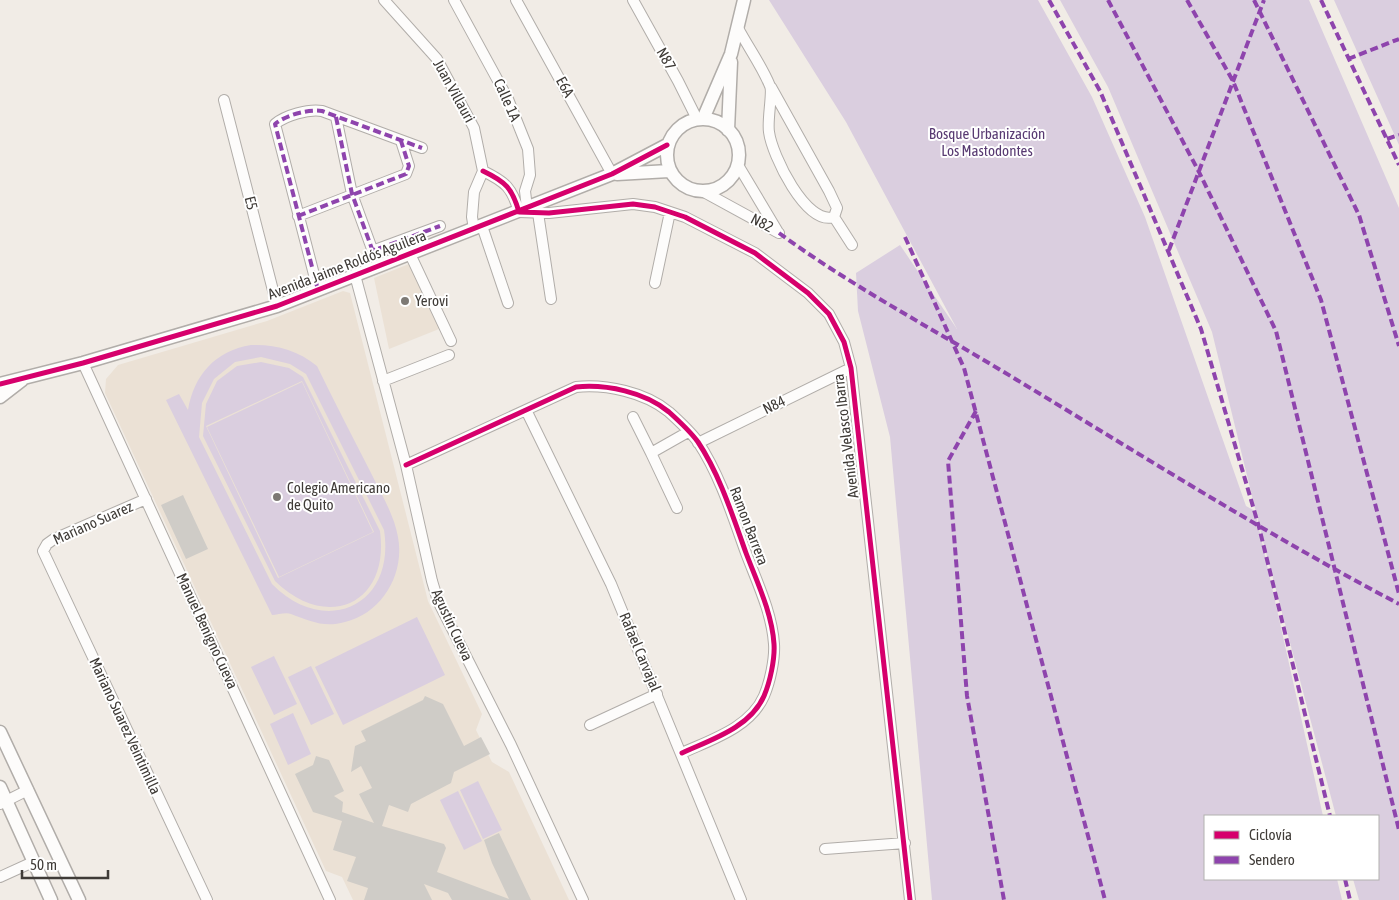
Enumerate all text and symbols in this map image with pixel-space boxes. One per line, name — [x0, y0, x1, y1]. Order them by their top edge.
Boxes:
street label: N87 — [653, 45, 680, 73]
street label: Juan Villauri — [430, 56, 479, 125]
street label: E6A — [553, 74, 578, 101]
street label: Calle 1A — [491, 76, 525, 124]
park label: Bosque Urbanización Los Mastodontes — [929, 125, 1045, 159]
street label: E5 — [242, 194, 261, 211]
street label: N82 — [748, 210, 776, 235]
street label: Avenida Jaime Roldós Aguilera — [265, 226, 428, 303]
place label: Yerovi — [415, 292, 449, 309]
marker: Yerovi — [399, 295, 411, 307]
street label: Avenida Velasco Ibarra — [829, 373, 862, 499]
street label: N84 — [760, 392, 788, 417]
place label: Colegio Americano de Quito — [287, 479, 390, 513]
street label: Ramon Barrera — [727, 484, 772, 567]
marker: Colegio Americano de Quito — [271, 491, 283, 503]
street label: Mariano Suarez — [50, 497, 136, 548]
street label: Manuel Benigno Cueva — [173, 570, 242, 691]
street label: Agustín Cueva — [428, 586, 476, 663]
street label: Rafael Carvajal — [616, 610, 665, 694]
street label: Mariano Suarez Veintimilla — [86, 655, 165, 797]
legend — [1204, 815, 1379, 880]
text: Ciclovía — [1249, 826, 1292, 843]
scale bar — [22, 848, 109, 880]
text: Sendero — [1249, 851, 1295, 868]
text: 50 m — [30, 856, 57, 873]

